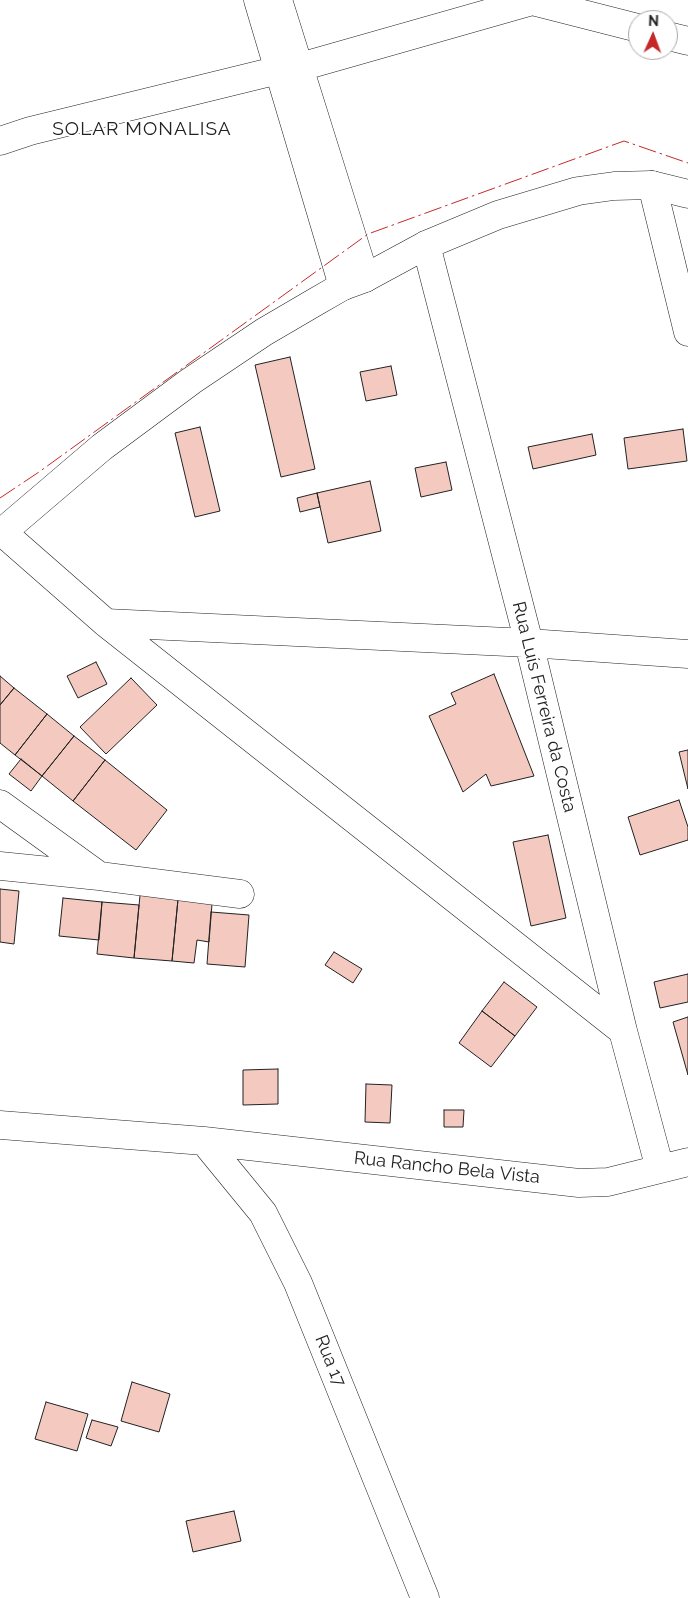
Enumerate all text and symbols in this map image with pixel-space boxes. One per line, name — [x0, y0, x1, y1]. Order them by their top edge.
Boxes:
north arrow — [628, 10, 678, 60]
text: N — [648, 13, 659, 29]
district label: SOLAR MONALISA — [51, 118, 233, 140]
street label: Rua Luís Ferreira da Costa — [507, 599, 581, 815]
street label: Rua Rancho Bela Vista — [353, 1147, 541, 1189]
street label: Rua 17 — [310, 1332, 350, 1390]

